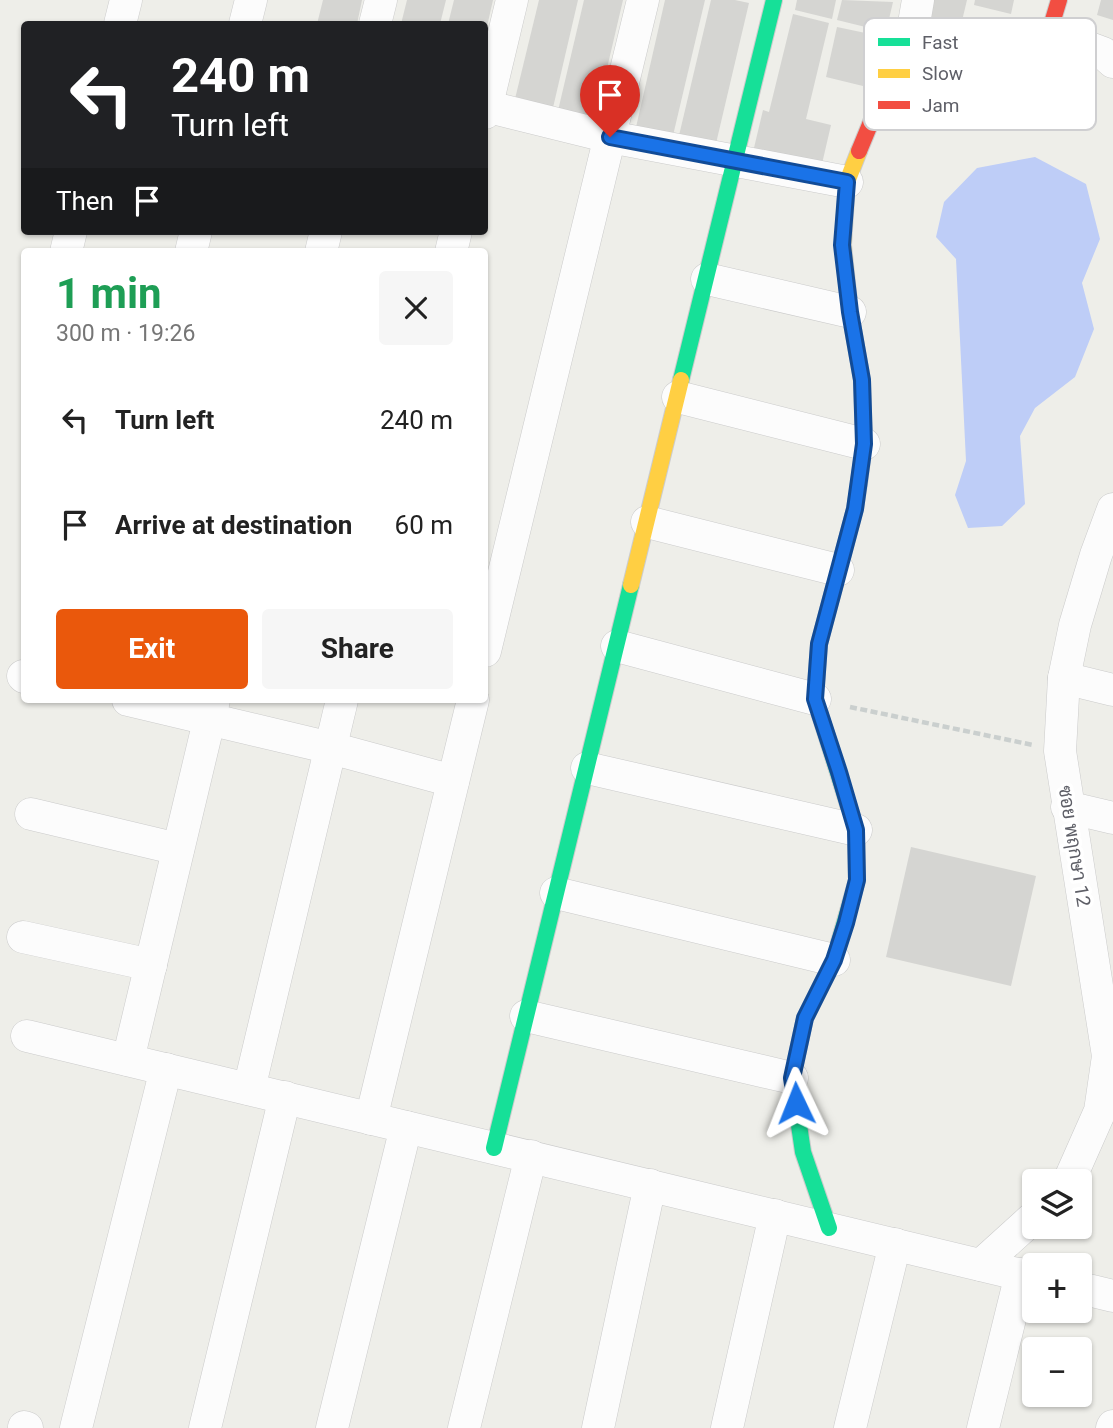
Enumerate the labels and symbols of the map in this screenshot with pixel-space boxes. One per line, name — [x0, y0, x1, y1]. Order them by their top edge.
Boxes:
legend — [864, 18, 1096, 130]
text: Fast — [922, 31, 959, 54]
text: Slow — [922, 62, 963, 85]
pin — [580, 65, 640, 137]
text: Jam — [922, 94, 959, 117]
street label: ซอย พฤกษา 12 — [1054, 784, 1095, 908]
position arrow — [759, 1066, 833, 1140]

